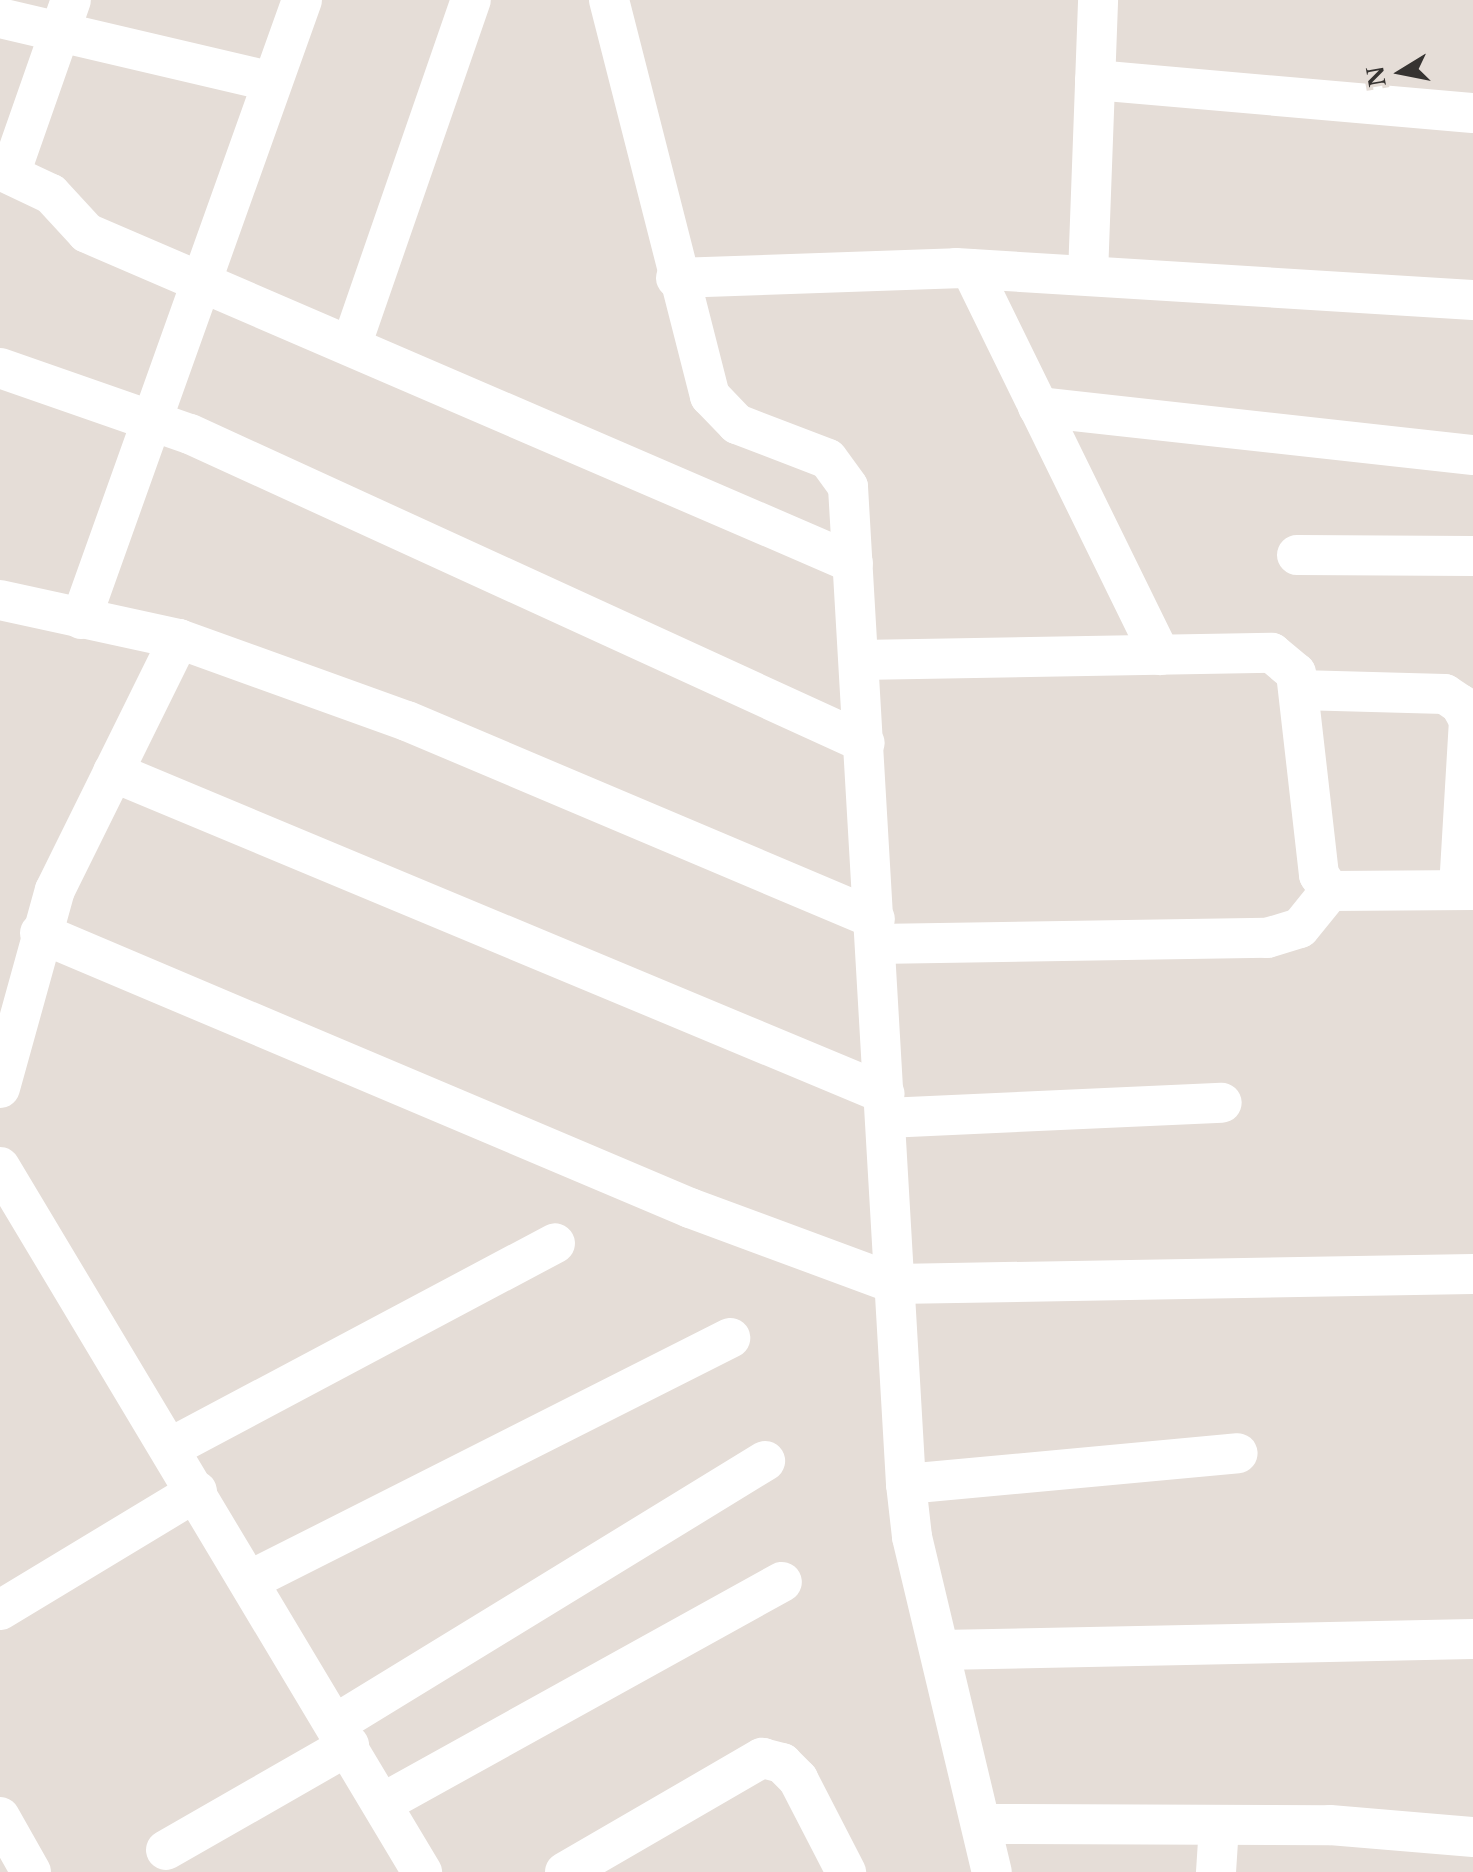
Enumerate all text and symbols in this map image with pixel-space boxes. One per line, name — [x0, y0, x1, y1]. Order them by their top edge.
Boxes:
north arrow — [1361, 32, 1441, 112]
text: N — [1362, 64, 1392, 89]

